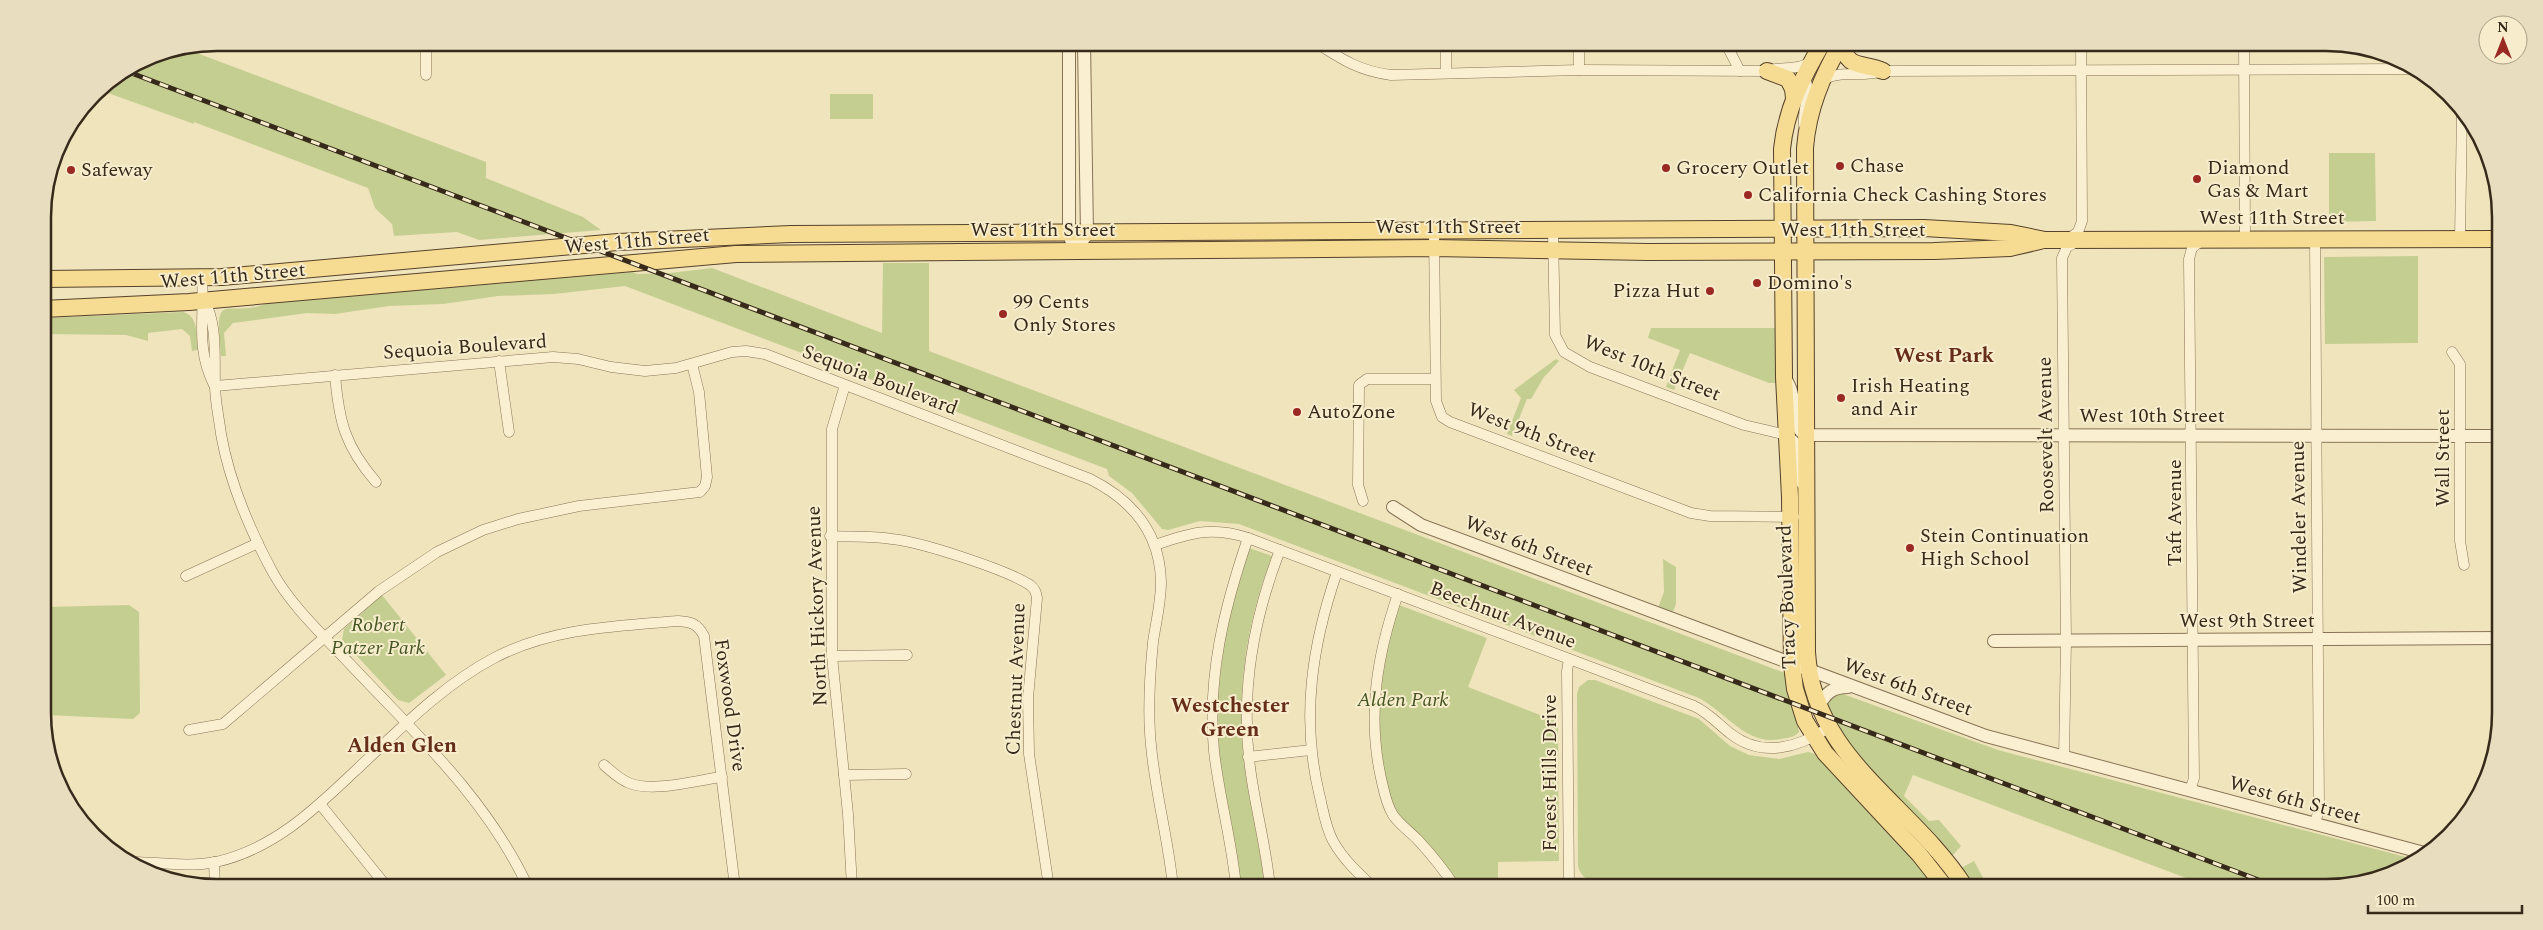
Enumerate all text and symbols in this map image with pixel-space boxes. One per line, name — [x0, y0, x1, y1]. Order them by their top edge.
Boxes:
north arrow — [2478, 15, 2528, 65]
text: N — [2497, 17, 2509, 38]
place label: Chase — [1850, 151, 1904, 181]
place label: Grocery Outlet — [1676, 153, 1809, 183]
place label: Diamond Gas & Mart — [2207, 153, 2309, 206]
place label: Safeway — [81, 155, 154, 185]
marker: Chase — [1834, 160, 1846, 172]
marker: Grocery Outlet — [1660, 162, 1672, 174]
marker: Safeway — [65, 164, 77, 176]
marker: Diamond Gas & Mart — [2191, 173, 2203, 185]
place label: California Check Cashing Stores — [1758, 180, 2047, 210]
marker: California Check Cashing Stores — [1742, 189, 1754, 201]
street label: West 11th Street — [2199, 203, 2345, 233]
street label: West 11th Street — [1375, 212, 1521, 242]
street label: West 11th Street — [970, 215, 1116, 245]
street label: West 11th Street — [1780, 215, 1926, 245]
street label: West 11th Street — [563, 220, 711, 262]
street label: West 11th Street — [159, 255, 307, 297]
place label: Domino's — [1767, 268, 1853, 298]
place label: Pizza Hut — [1612, 276, 1700, 306]
marker: Domino's — [1751, 277, 1763, 289]
marker: Pizza Hut — [1704, 285, 1716, 297]
place label: 99 Cents Only Stores — [1013, 287, 1116, 340]
marker: 99 Cents Only Stores — [997, 308, 1009, 320]
street label: Sequoia Boulevard — [382, 326, 548, 368]
street label: West 10th Street — [1579, 327, 1725, 409]
street label: Sequoia Boulevard — [798, 337, 962, 423]
district label: West Park — [1894, 340, 1995, 372]
street label: Roosevelt Avenue — [2030, 357, 2062, 513]
place label: Irish Heating and Air — [1851, 371, 1970, 424]
marker: Irish Heating and Air — [1835, 392, 1847, 404]
street label: West 9th Street — [1463, 395, 1601, 471]
place label: AutoZone — [1307, 397, 1395, 427]
street label: West 10th Street — [2079, 401, 2225, 431]
marker: AutoZone — [1291, 406, 1303, 418]
street label: Wall Street — [2428, 409, 2458, 507]
street label: Windeler Avenue — [2283, 440, 2315, 594]
street label: Taft Avenue — [2160, 459, 2190, 567]
street label: North Hickory Avenue — [799, 505, 835, 707]
street label: West 6th Street — [1460, 508, 1598, 584]
place label: Stein Continuation High School — [1920, 521, 2089, 574]
street label: Tracy Boulevard — [1769, 524, 1805, 670]
marker: Stein Continuation High School — [1904, 542, 1916, 554]
street label: Beechnut Avenue — [1425, 573, 1581, 657]
street label: Chestnut Avenue — [998, 602, 1034, 756]
street label: West 9th Street — [2179, 606, 2315, 636]
park label: Robert Patzer Park — [331, 610, 426, 663]
street label: Foxwood Drive — [706, 636, 754, 774]
street label: West 6th Street — [1839, 650, 1977, 724]
park label: Alden Park — [1356, 685, 1449, 715]
district label: Westchester Green — [1171, 690, 1289, 746]
street label: Forest Hills Drive — [1535, 694, 1565, 852]
district label: Alden Glen — [347, 730, 457, 762]
street label: West 6th Street — [2226, 768, 2364, 832]
scale bar — [2368, 882, 2522, 914]
text: 100 m — [2376, 889, 2415, 912]

